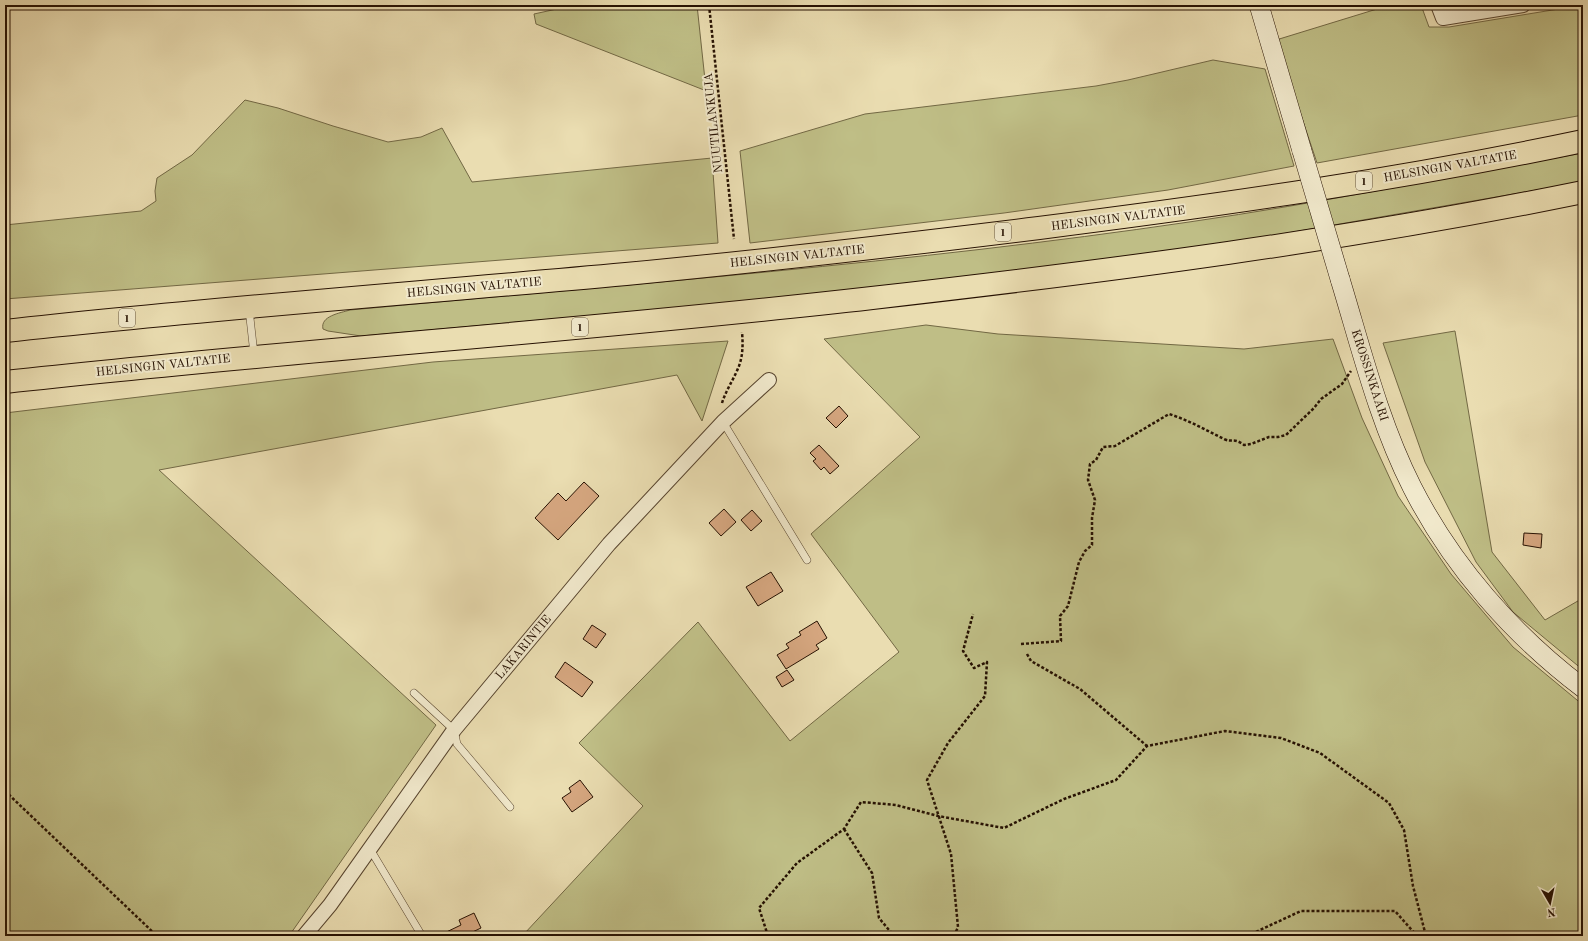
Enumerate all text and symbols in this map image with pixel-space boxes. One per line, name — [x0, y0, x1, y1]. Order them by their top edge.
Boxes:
street label: NUUTILANKUJA — [703, 72, 725, 174]
street label: HELSINGIN VALTATIE — [1383, 149, 1518, 185]
road number: 1 — [1356, 172, 1372, 190]
street label: HELSINGIN VALTATIE — [1050, 205, 1186, 233]
road number: 1 — [995, 223, 1011, 241]
street label: HELSINGIN VALTATIE — [729, 244, 865, 270]
street label: HELSINGIN VALTATIE — [406, 276, 542, 300]
road number: 1 — [119, 309, 135, 327]
road number: 1 — [572, 318, 588, 336]
street label: KROSSINKAARI — [1349, 328, 1390, 423]
street label: HELSINGIN VALTATIE — [95, 353, 231, 379]
street label: LAKARINTIE — [494, 613, 554, 682]
north arrow — [1530, 883, 1570, 923]
text: N — [1546, 905, 1556, 918]

